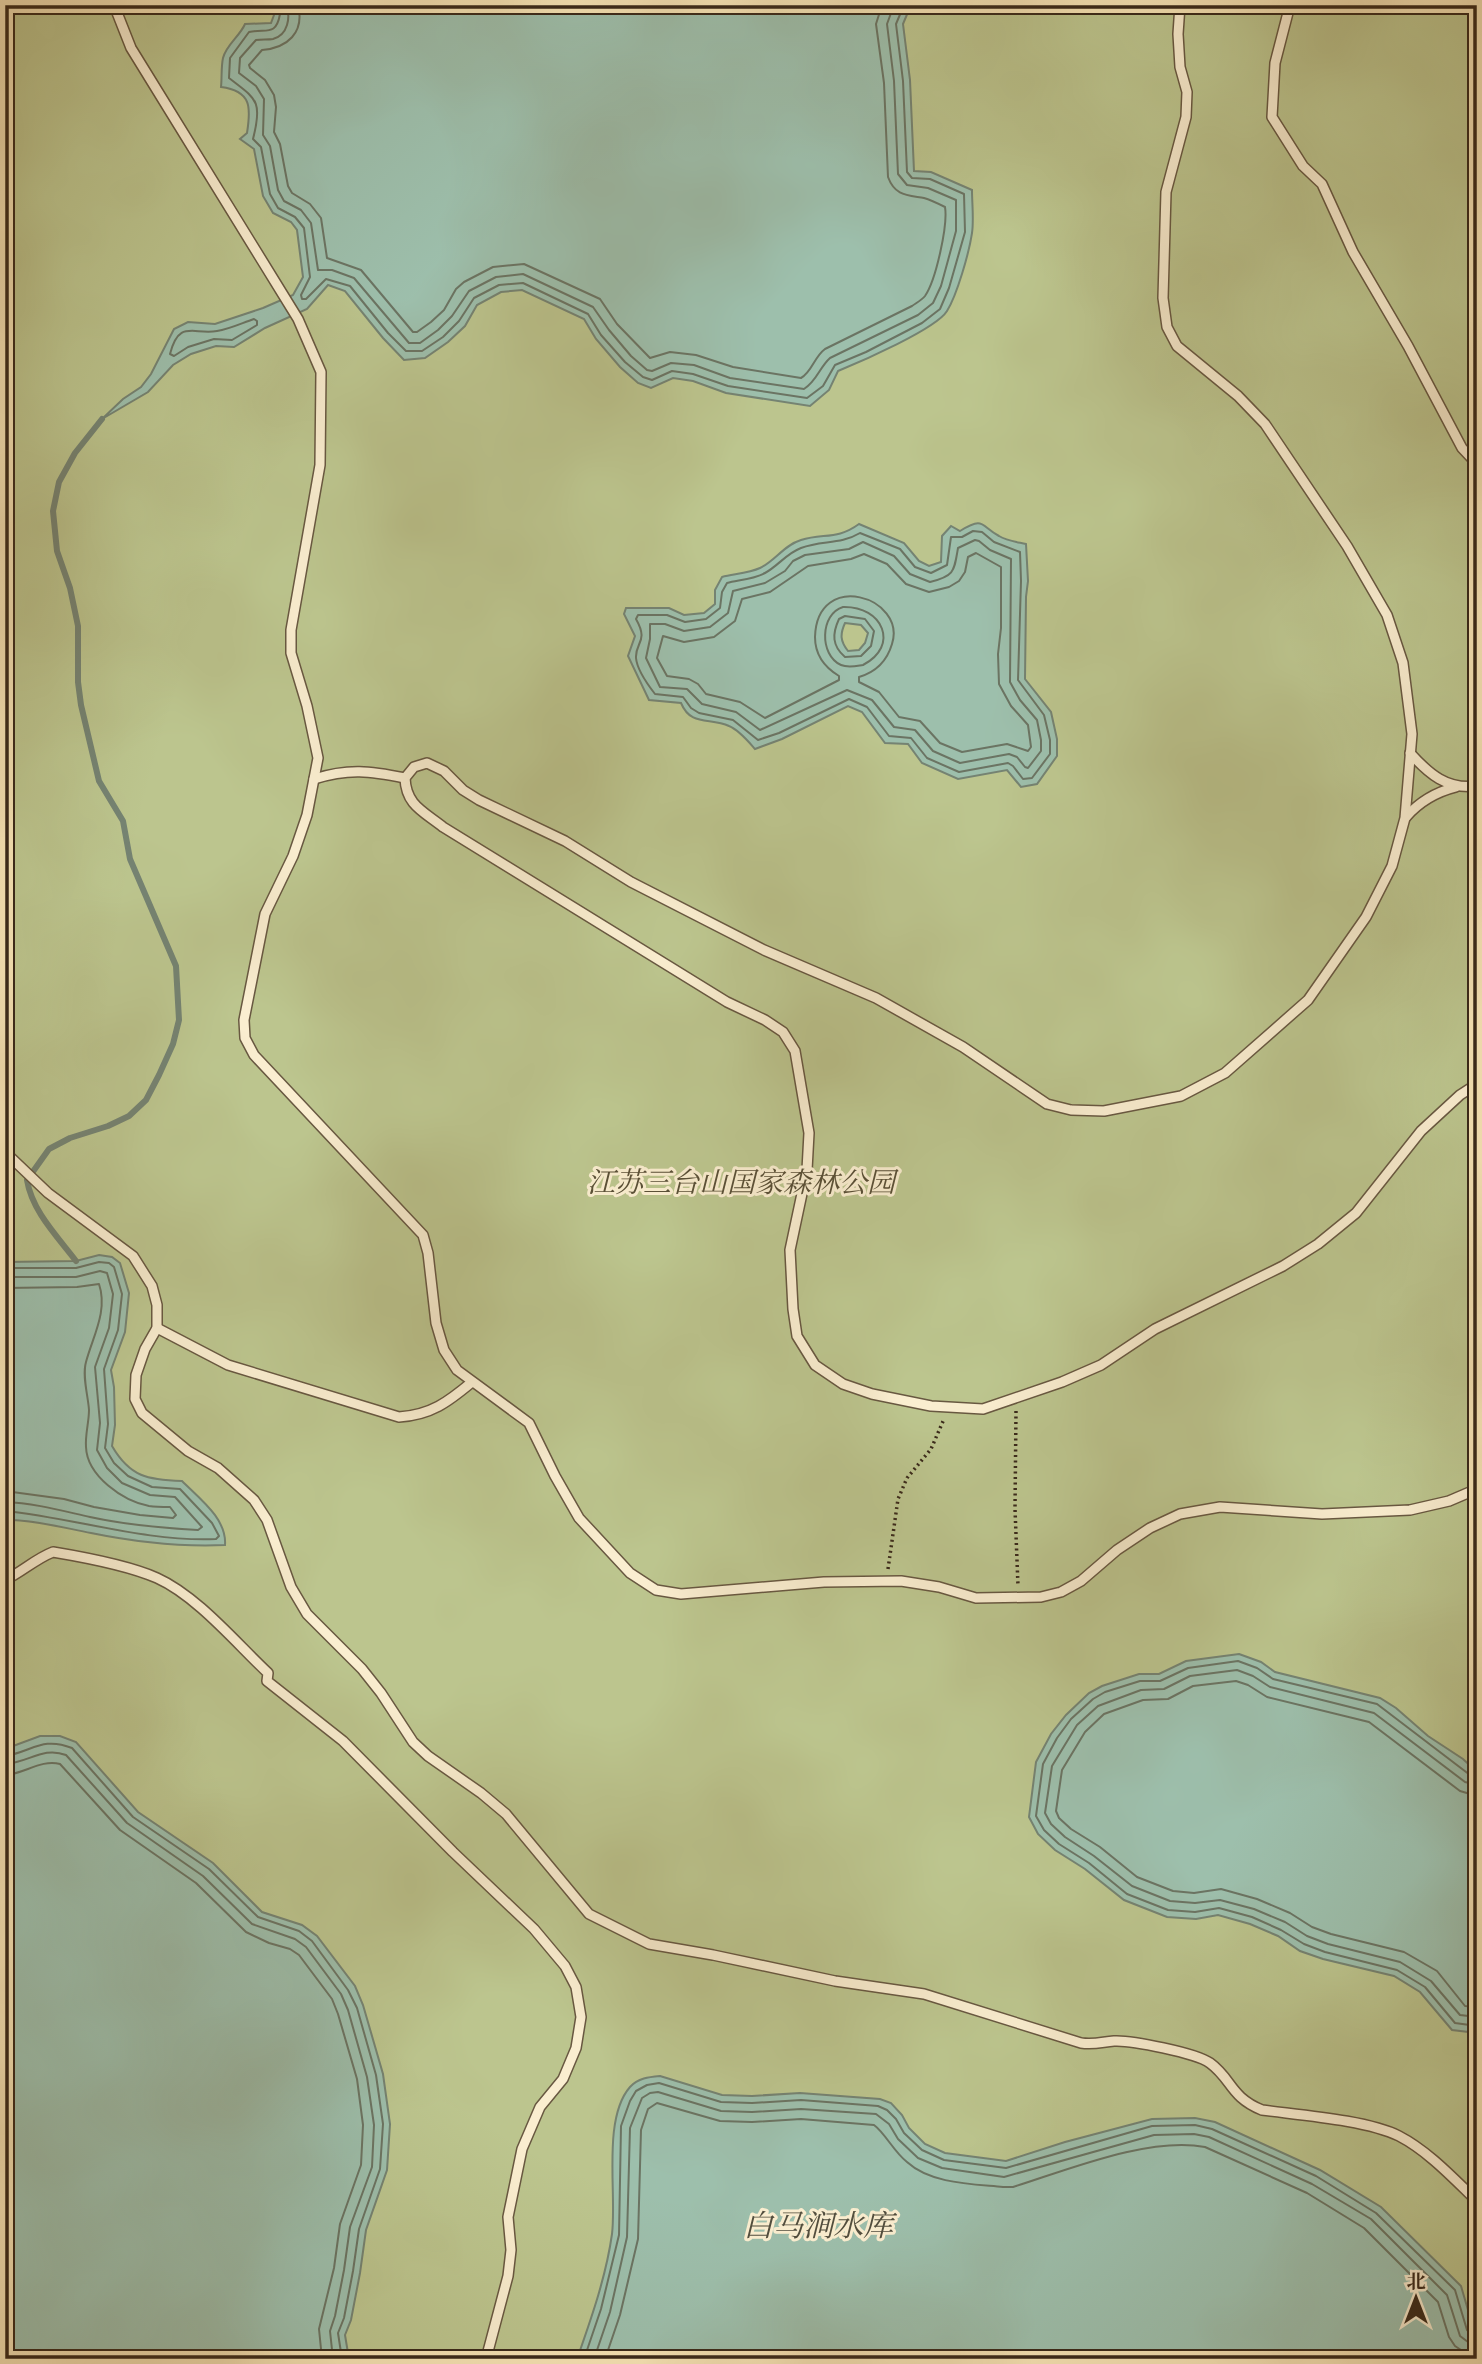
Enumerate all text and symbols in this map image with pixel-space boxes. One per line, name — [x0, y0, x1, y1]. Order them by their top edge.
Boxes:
park label: 江苏三台山国家森林公园 — [587, 1164, 899, 1202]
water label: 白马涧水库 — [743, 2206, 898, 2246]
north arrow — [1380, 2262, 1450, 2332]
text: 北 — [1406, 2269, 1426, 2295]

